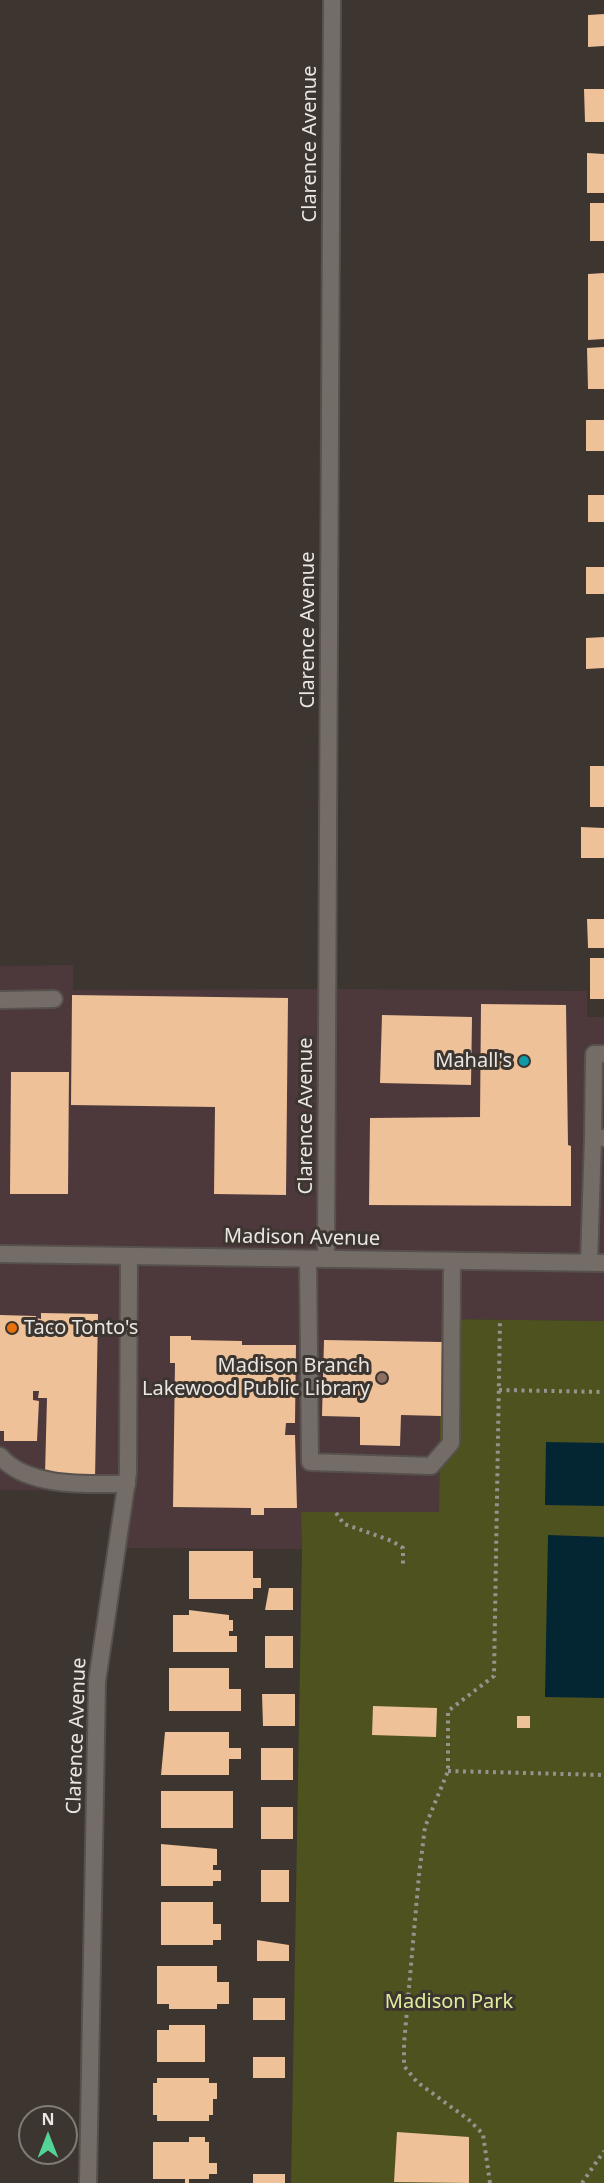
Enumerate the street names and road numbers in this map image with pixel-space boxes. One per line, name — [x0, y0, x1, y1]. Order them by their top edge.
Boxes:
street label: Clarence Avenue — [298, 66, 322, 222]
street label: Clarence Avenue — [296, 552, 320, 708]
street label: Clarence Avenue — [294, 1038, 318, 1194]
street label: Madison Avenue — [224, 1225, 380, 1251]
street label: Clarence Avenue — [62, 1657, 92, 1815]

